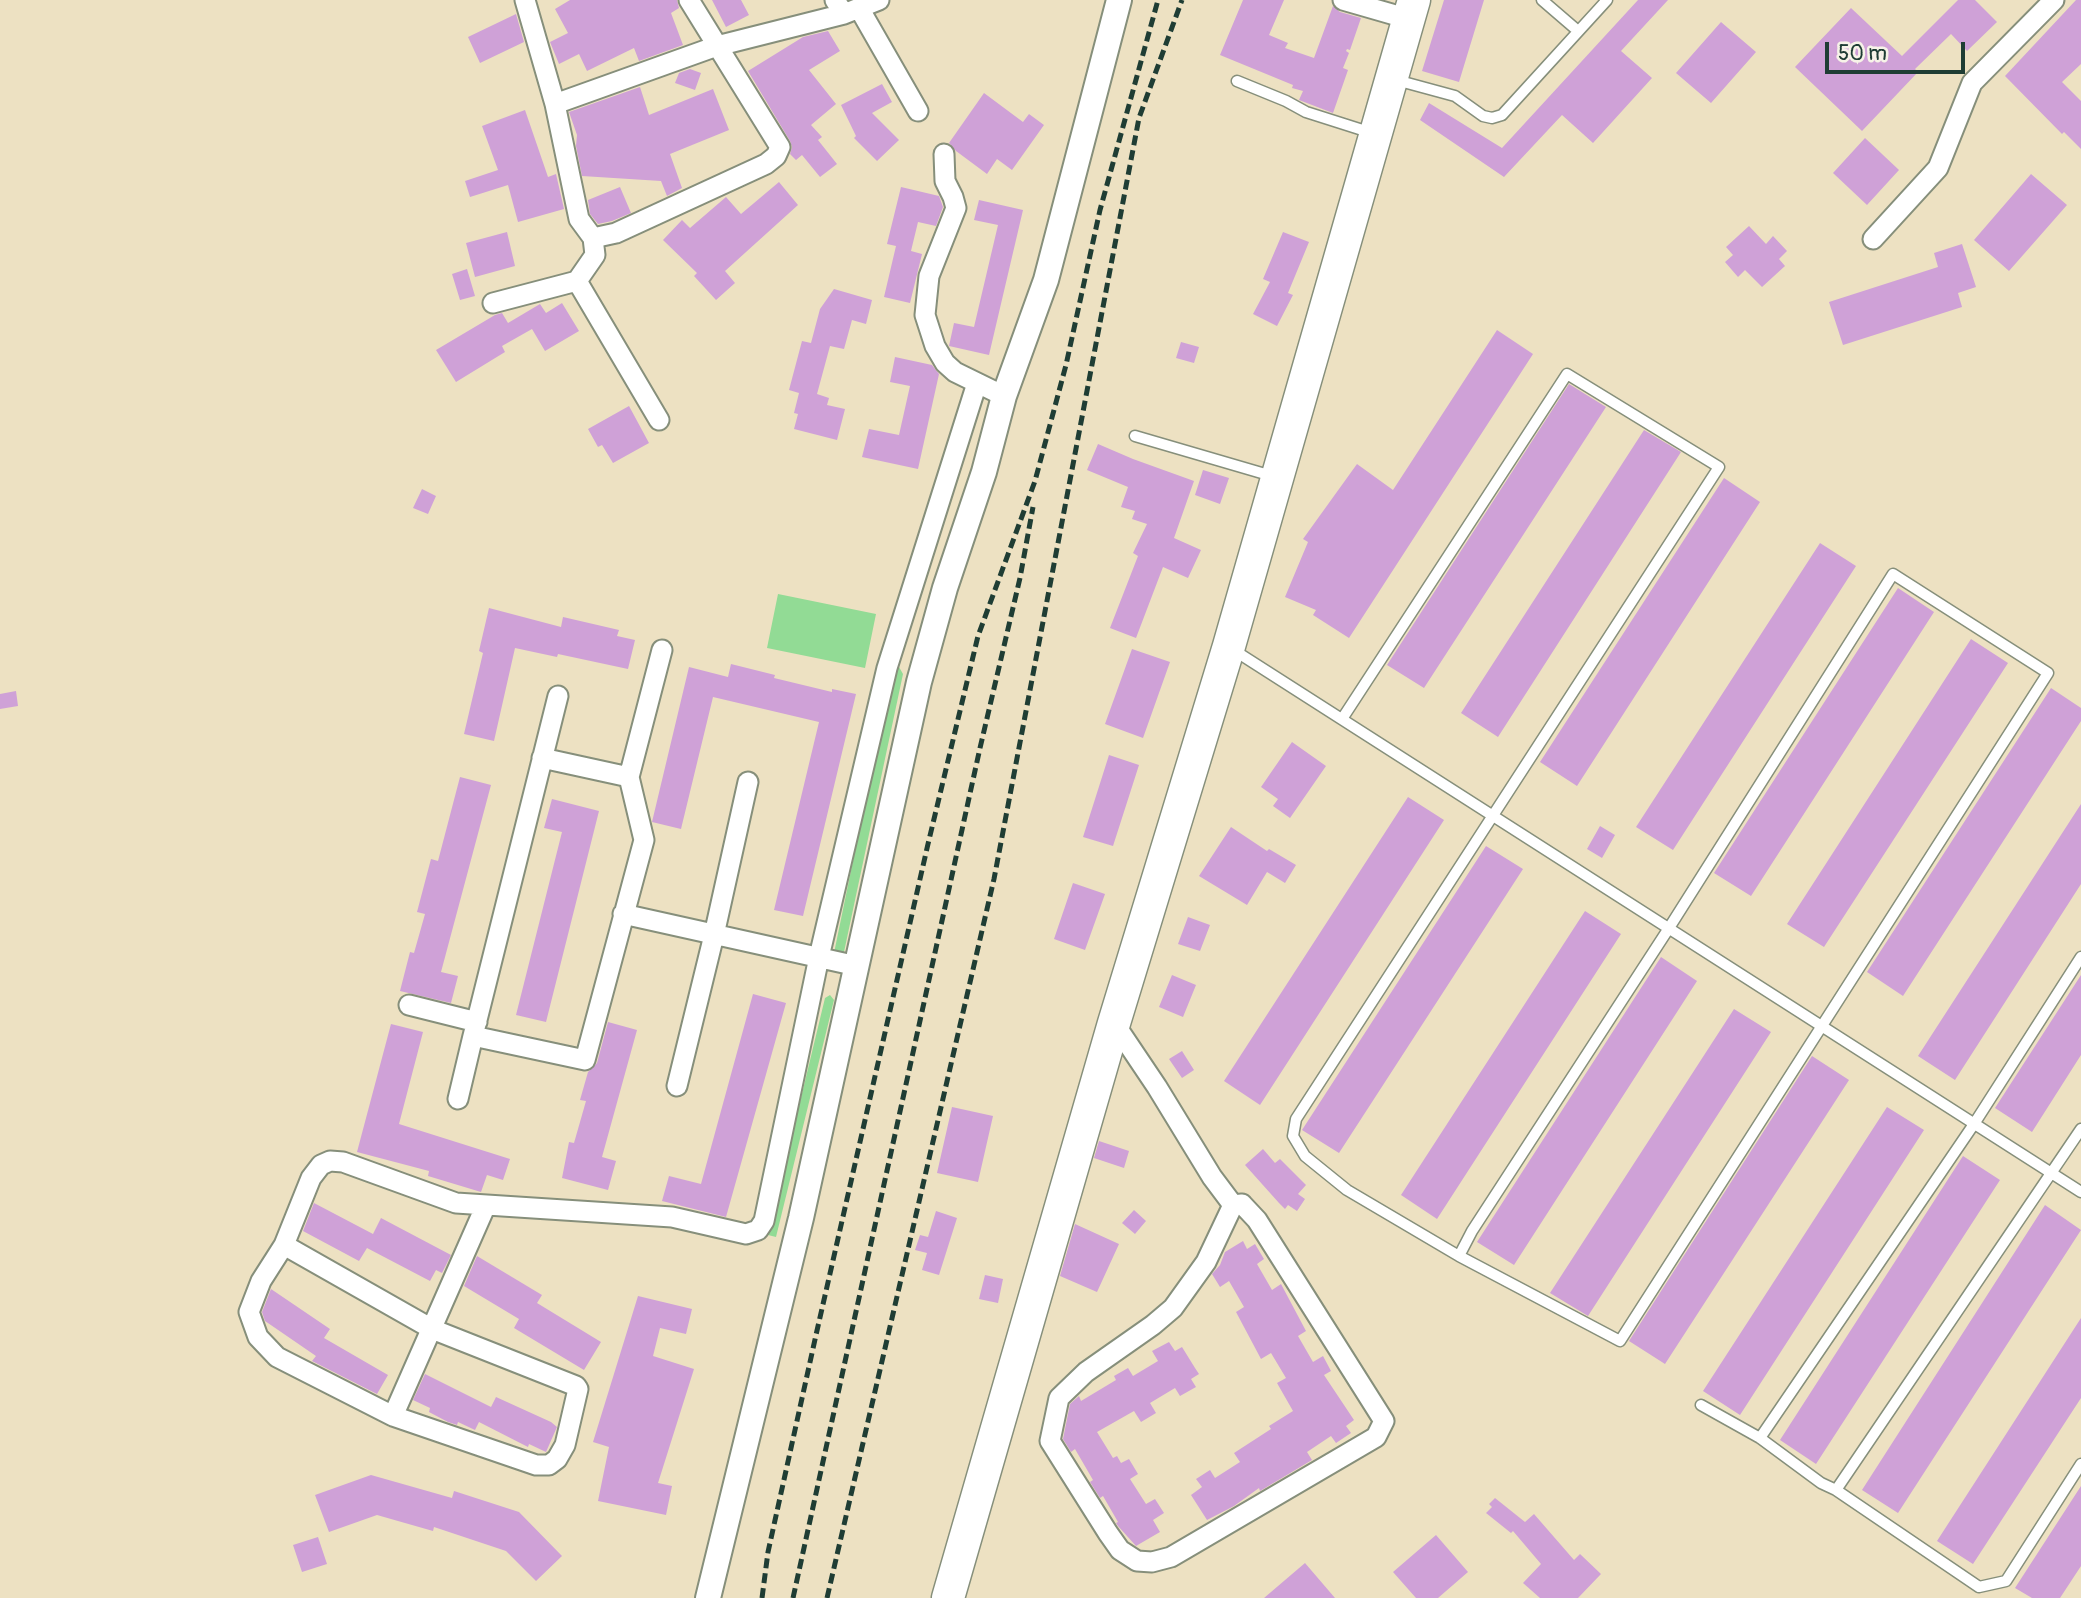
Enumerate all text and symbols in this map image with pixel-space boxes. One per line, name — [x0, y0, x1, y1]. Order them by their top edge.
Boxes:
scale bar — [1829, 28, 1969, 72]
text: 50 m — [1838, 40, 1887, 67]

